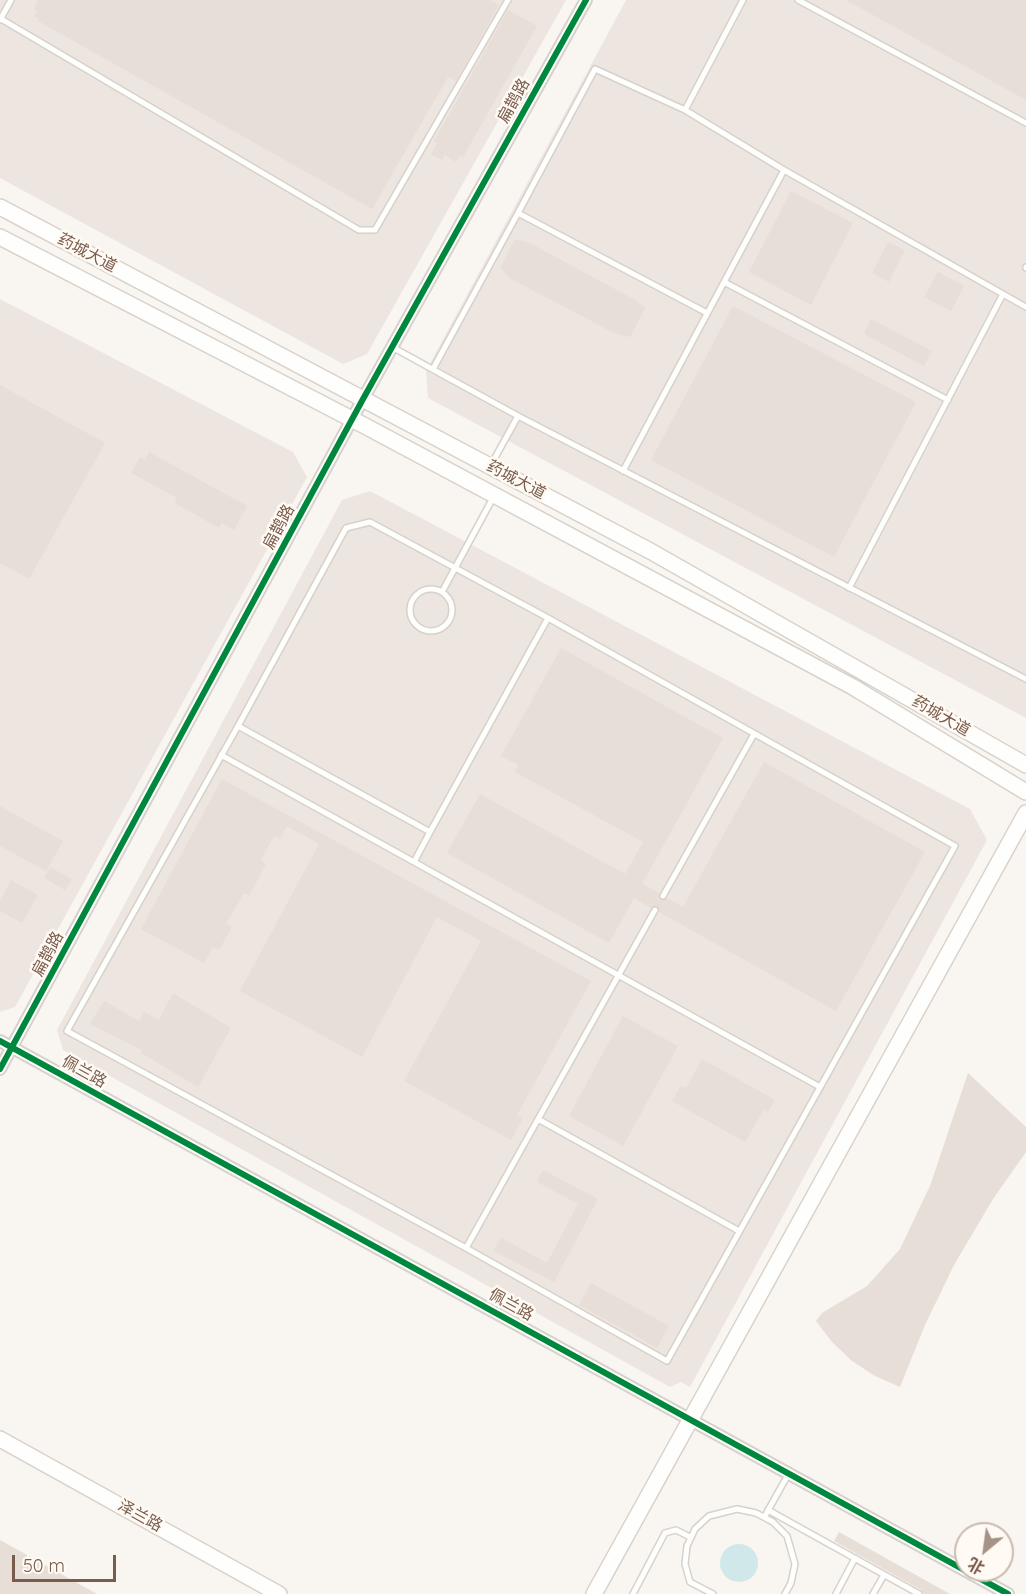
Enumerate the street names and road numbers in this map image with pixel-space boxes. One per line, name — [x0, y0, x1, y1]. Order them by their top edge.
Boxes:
street label: 扁鹊路 — [494, 75, 534, 127]
street label: 药城大道 — [54, 230, 120, 276]
street label: 药城大道 — [483, 457, 549, 503]
street label: 扁鹊路 — [259, 501, 299, 553]
street label: 药城大道 — [908, 692, 974, 740]
street label: 扁鹊路 — [28, 928, 68, 980]
street label: 佩兰路 — [58, 1052, 110, 1092]
street label: 佩兰路 — [485, 1285, 537, 1325]
street label: 泽兰路 — [114, 1496, 166, 1536]

